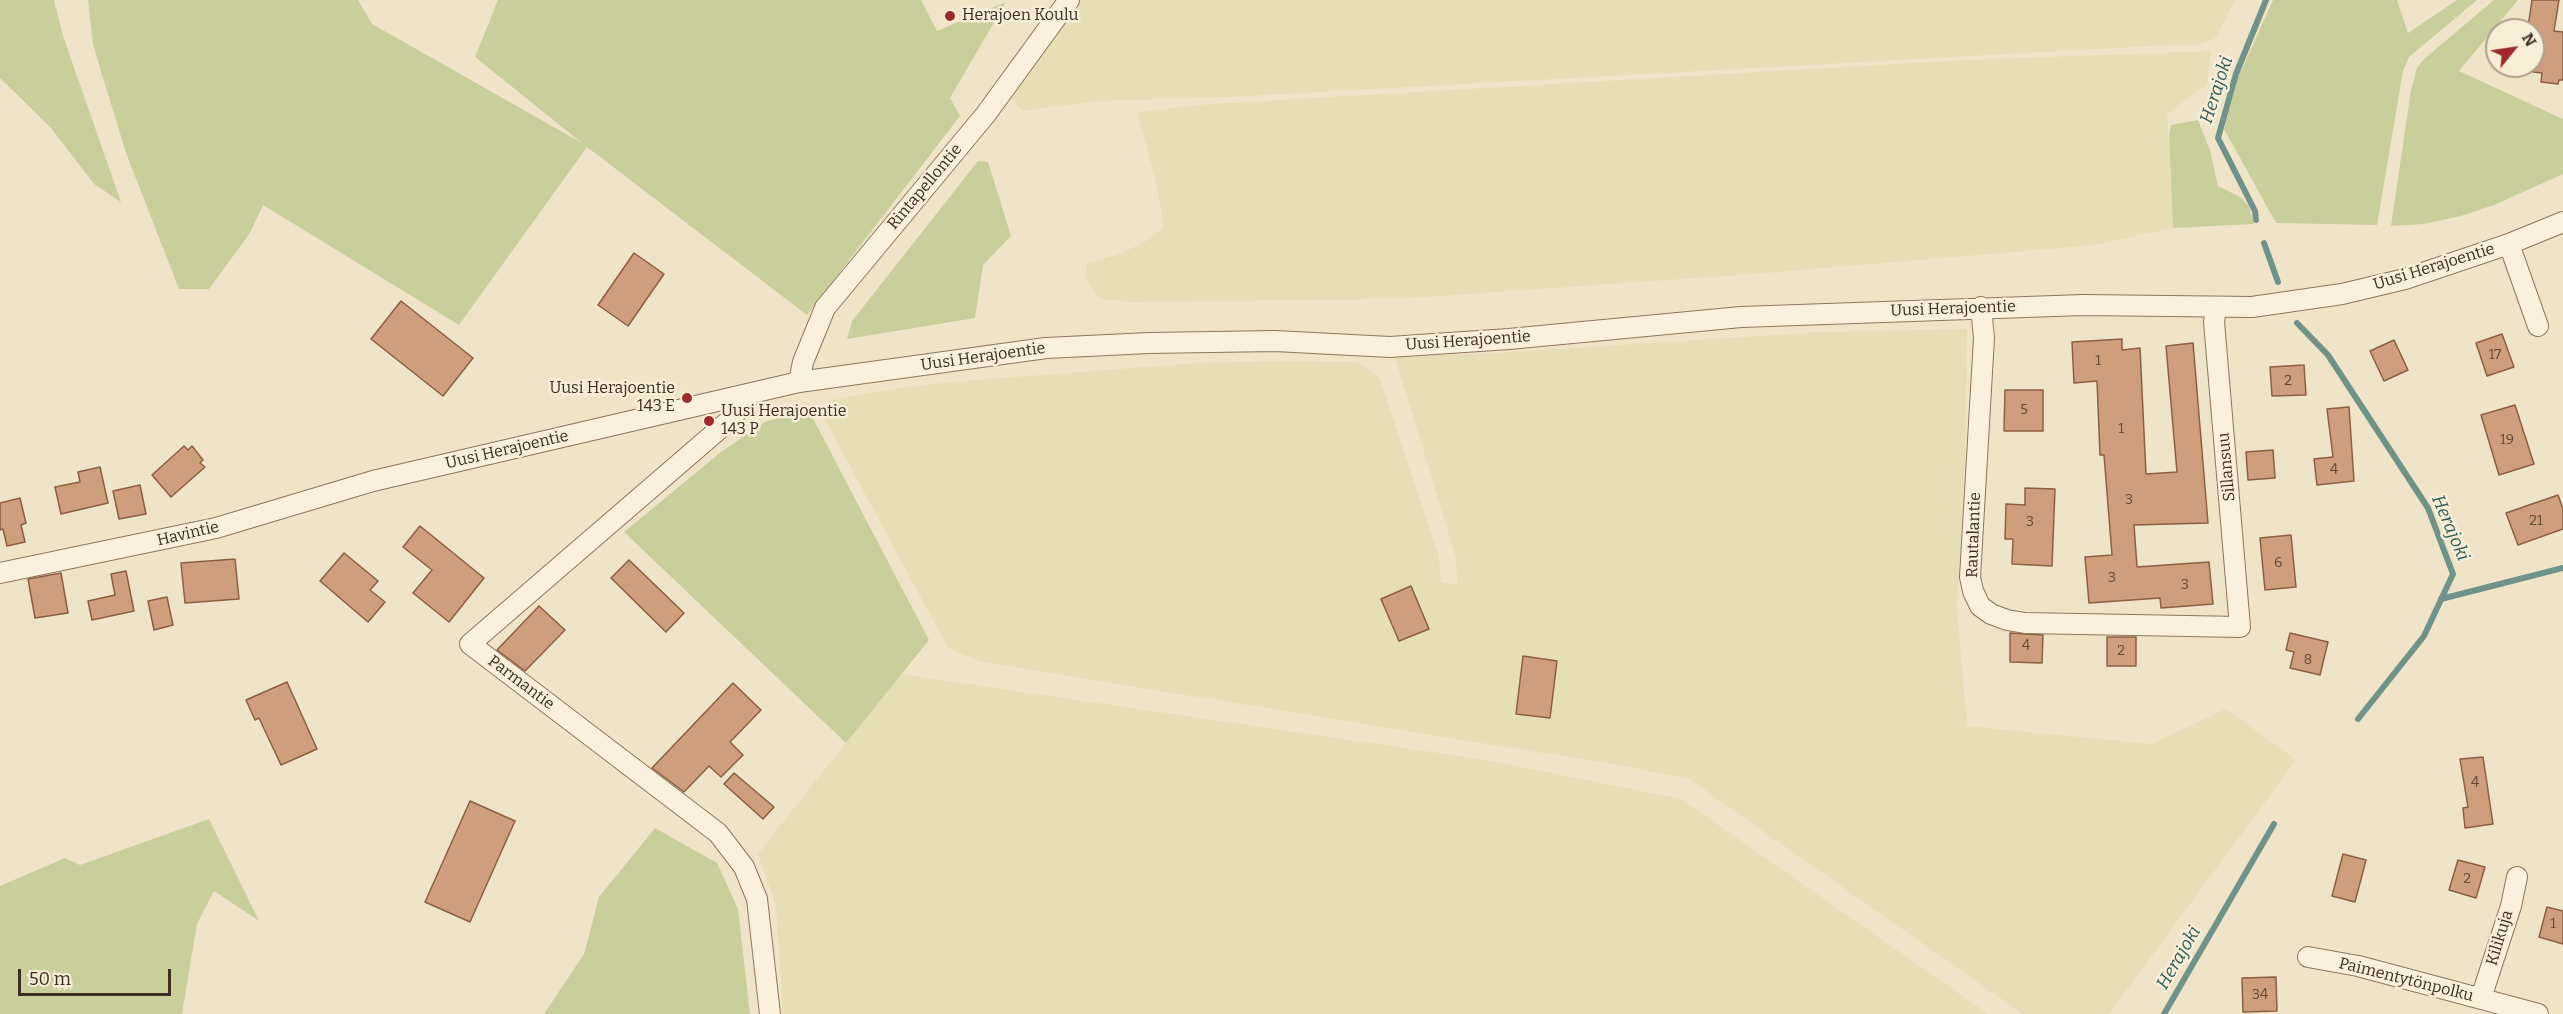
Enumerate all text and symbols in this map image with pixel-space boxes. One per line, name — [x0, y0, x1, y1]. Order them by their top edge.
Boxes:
place label: Herajoen Koulu — [962, 6, 1078, 26]
marker: Herajoen Koulu — [943, 9, 957, 23]
north arrow — [2485, 18, 2545, 78]
text: N — [2518, 30, 2541, 50]
water label: Herajoki — [2196, 54, 2238, 126]
street label: Rintapellontie — [884, 140, 966, 234]
street label: Uusi Herajoentie — [2371, 239, 2497, 295]
street label: Uusi Herajoentie — [1890, 297, 2016, 321]
street label: Uusi Herajoentie — [1405, 327, 1531, 355]
street label: Uusi Herajoentie — [919, 339, 1047, 375]
house number: 17 — [2489, 347, 2501, 363]
house number: 1 — [2095, 353, 2101, 369]
house number: 2 — [2284, 373, 2292, 389]
place label: Uusi Herajoentie 143 E — [549, 379, 675, 417]
marker: Uusi Herajoentie 143 E — [680, 391, 694, 405]
place label: Uusi Herajoentie 143 P — [721, 402, 847, 440]
house number: 5 — [2020, 402, 2028, 418]
marker: Uusi Herajoentie 143 P — [702, 414, 716, 428]
house number: 1 — [2118, 421, 2124, 437]
street label: Uusi Herajoentie — [444, 427, 570, 473]
street label: Sillansuu — [2214, 432, 2240, 502]
house number: 19 — [2500, 432, 2514, 448]
house number: 4 — [2330, 462, 2338, 478]
street label: Rautalantie — [1963, 492, 1985, 578]
house number: 3 — [2125, 492, 2133, 508]
water label: Herajoki — [2426, 492, 2474, 564]
house number: 21 — [2529, 513, 2543, 529]
house number: 3 — [2026, 514, 2034, 530]
street label: Havintie — [155, 518, 221, 550]
house number: 6 — [2274, 555, 2282, 571]
house number: 3 — [2108, 570, 2116, 586]
house number: 3 — [2181, 577, 2189, 593]
house number: 4 — [2022, 638, 2030, 654]
house number: 2 — [2117, 643, 2125, 659]
street label: Parmantie — [484, 652, 558, 714]
house number: 8 — [2304, 652, 2312, 668]
house number: 4 — [2471, 775, 2479, 791]
house number: 2 — [2463, 871, 2471, 887]
street label: Kilikuja — [2482, 908, 2518, 968]
house number: 1 — [2550, 916, 2556, 932]
water label: Herajoki — [2152, 923, 2206, 993]
street label: Paimentytönpolku — [2337, 954, 2475, 1006]
scale bar — [21, 957, 174, 995]
text: 50 m — [29, 968, 71, 990]
house number: 34 — [2252, 987, 2268, 1003]

